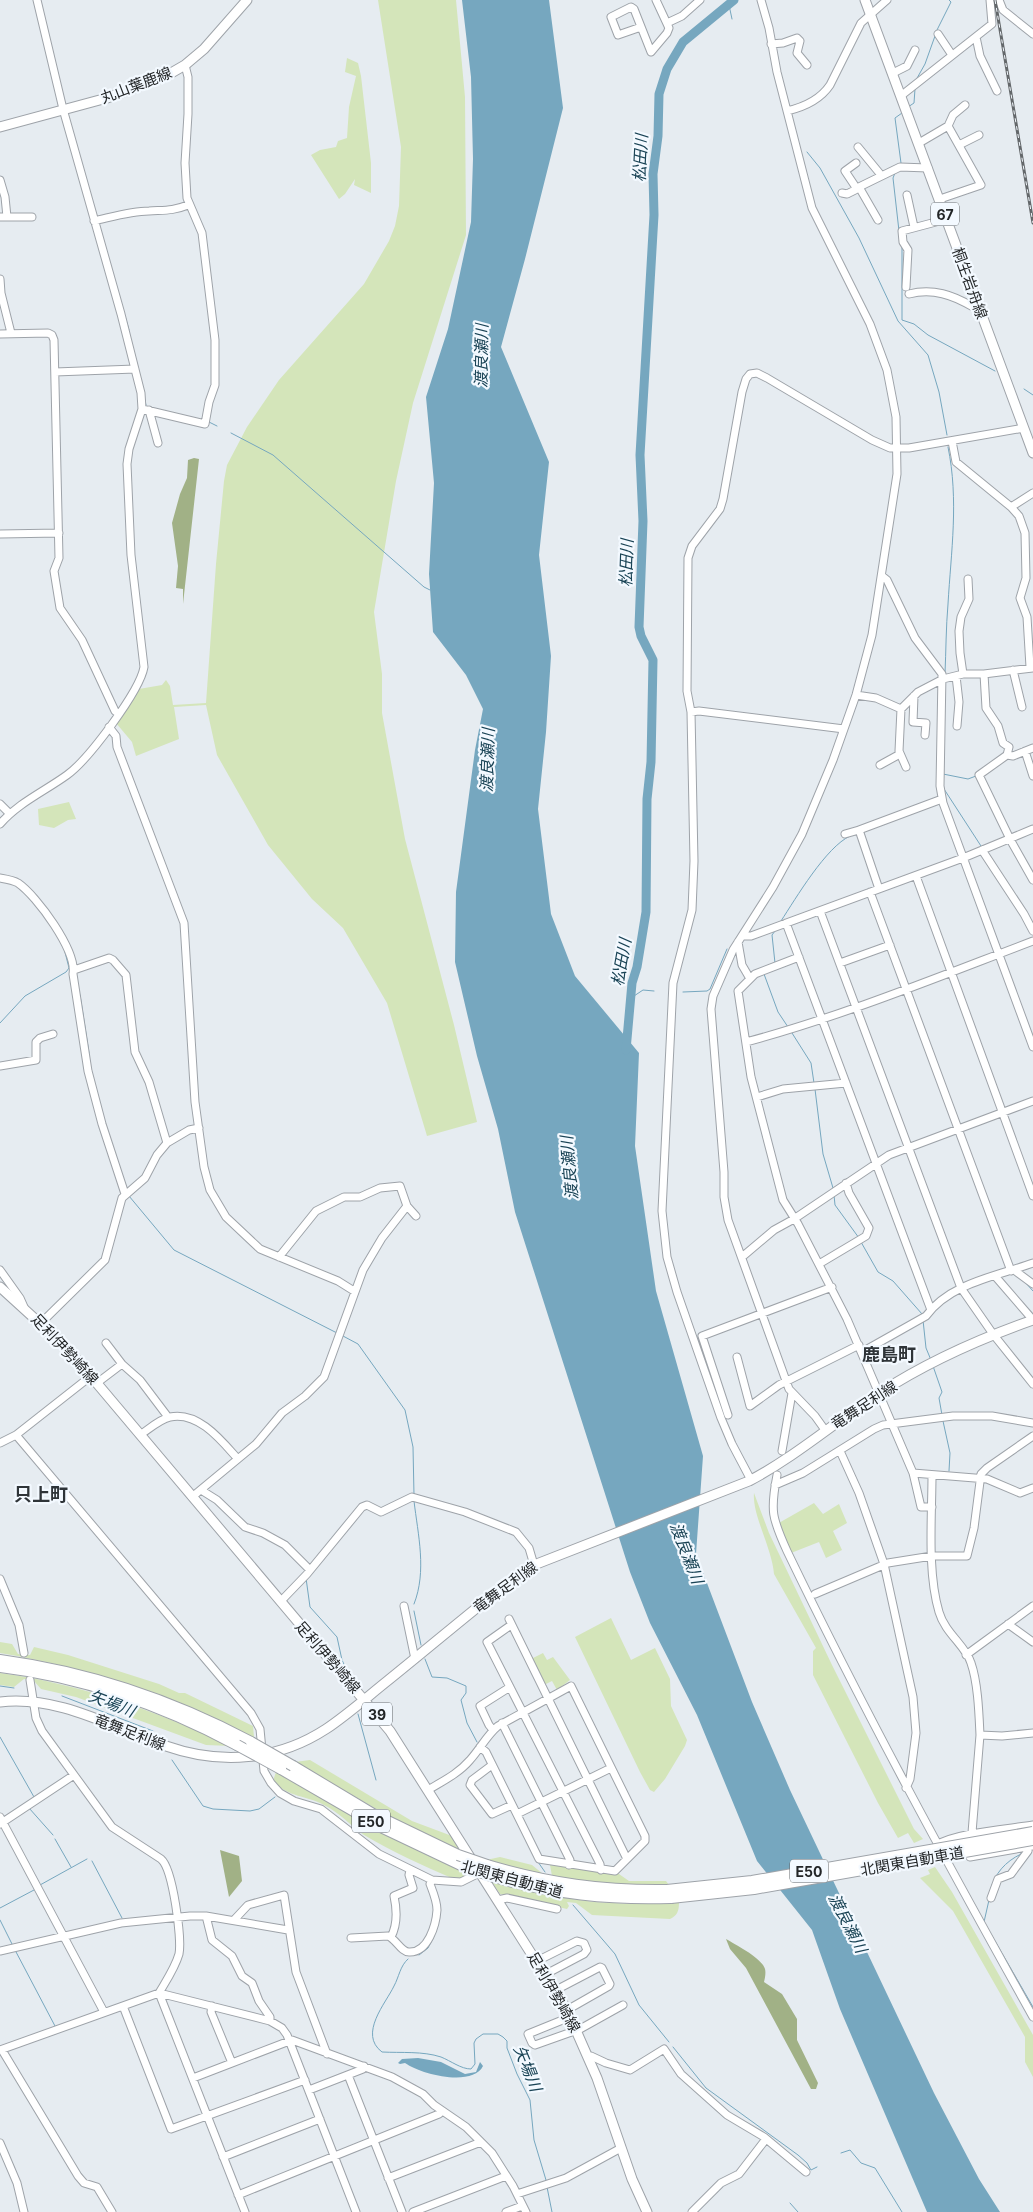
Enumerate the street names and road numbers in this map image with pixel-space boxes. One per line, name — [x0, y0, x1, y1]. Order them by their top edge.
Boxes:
street label: 丸山葉鹿線 — [98, 63, 174, 107]
road number: 67 — [931, 202, 959, 225]
street label: 桐生岩舟線 — [948, 245, 992, 321]
street label: 足利伊勢崎線 — [27, 1310, 103, 1388]
street label: 竜舞足利線 — [827, 1377, 901, 1433]
street label: 竜舞足利線 — [469, 1557, 541, 1617]
street label: 足利伊勢崎線 — [291, 1617, 365, 1697]
road number: 39 — [362, 1702, 392, 1726]
street label: 竜舞足利線 — [92, 1710, 168, 1754]
road number: E50 — [352, 1810, 390, 1832]
street label: 北関東自動車道 — [859, 1843, 965, 1879]
street label: 北関東自動車道 — [459, 1856, 565, 1902]
road number: E50 — [790, 1860, 828, 1882]
street label: 足利伊勢崎線 — [523, 1948, 585, 2036]

